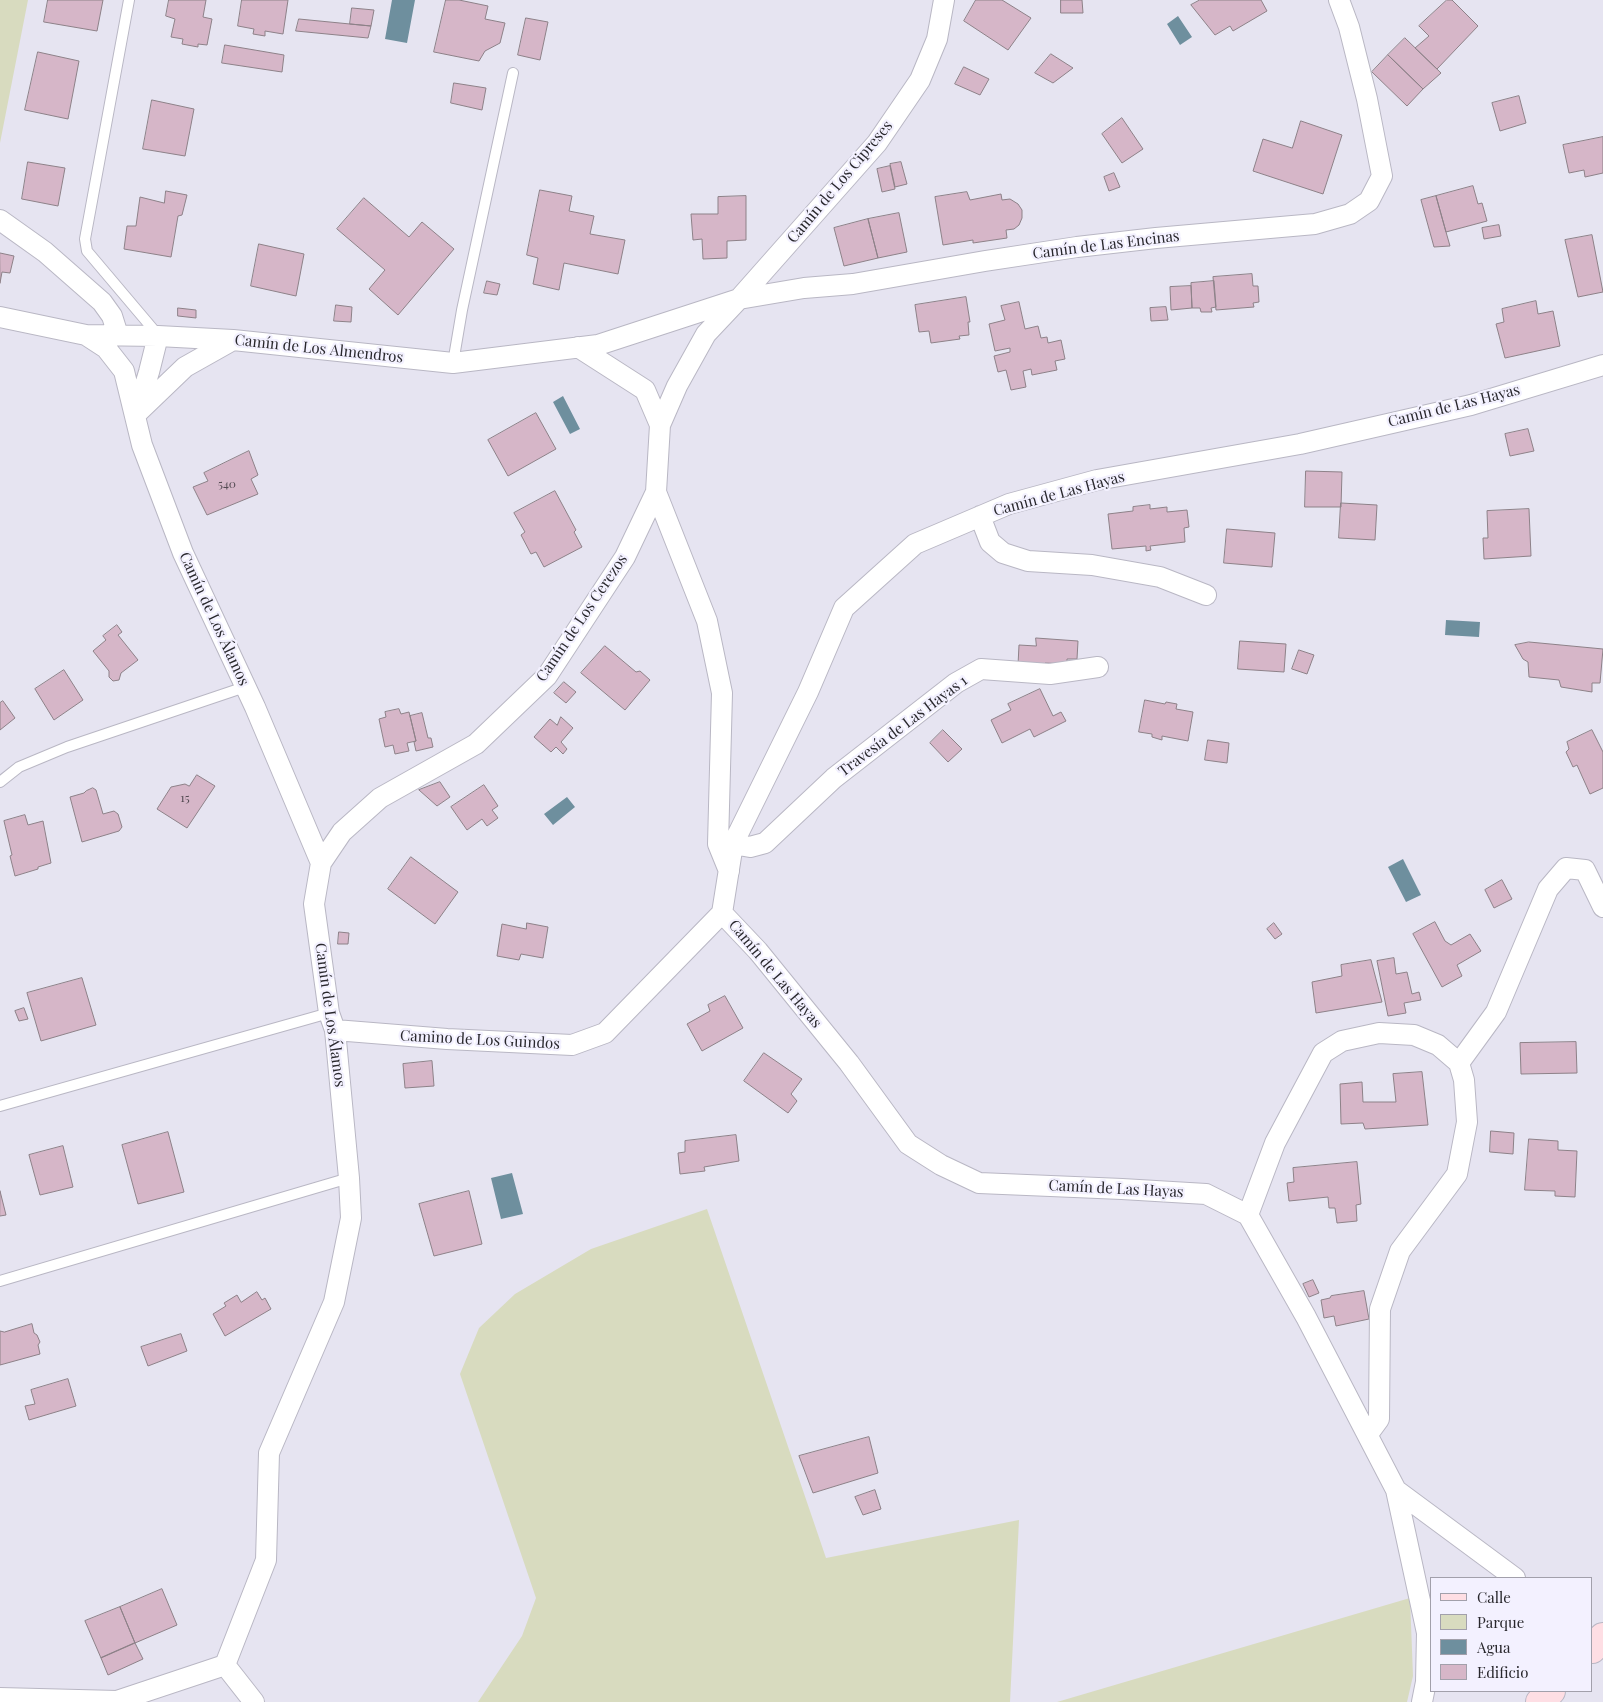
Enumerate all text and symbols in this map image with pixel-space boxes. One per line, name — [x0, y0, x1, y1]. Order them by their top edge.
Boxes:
street label: Camín de Los Cipreses — [784, 117, 896, 247]
street label: Camín de Las Encinas — [1032, 227, 1180, 263]
street label: Camín de Los Almendros — [234, 331, 404, 367]
street label: Camín de Las Hayas — [1386, 381, 1522, 431]
street label: Camín de Las Hayas — [991, 468, 1127, 520]
house number: 540 — [218, 477, 236, 491]
street label: Camín de Los Álamos — [175, 549, 253, 689]
street label: Camín de Los Cerezos — [533, 551, 631, 685]
street label: Travesía de Las Hayas 1 — [835, 672, 971, 780]
house number: 15 — [180, 791, 190, 805]
street label: Camín de Las Hayas — [725, 916, 825, 1032]
street label: Camín de Los Álamos — [311, 942, 349, 1088]
street label: Camino de Los Guindos — [400, 1027, 560, 1053]
street label: Camín de Las Hayas — [1048, 1176, 1184, 1202]
legend — [1430, 1577, 1593, 1692]
text: Calle — [1477, 1587, 1511, 1607]
text: Parque — [1477, 1612, 1524, 1632]
text: Agua — [1477, 1637, 1511, 1657]
text: Edificio — [1477, 1662, 1528, 1682]

